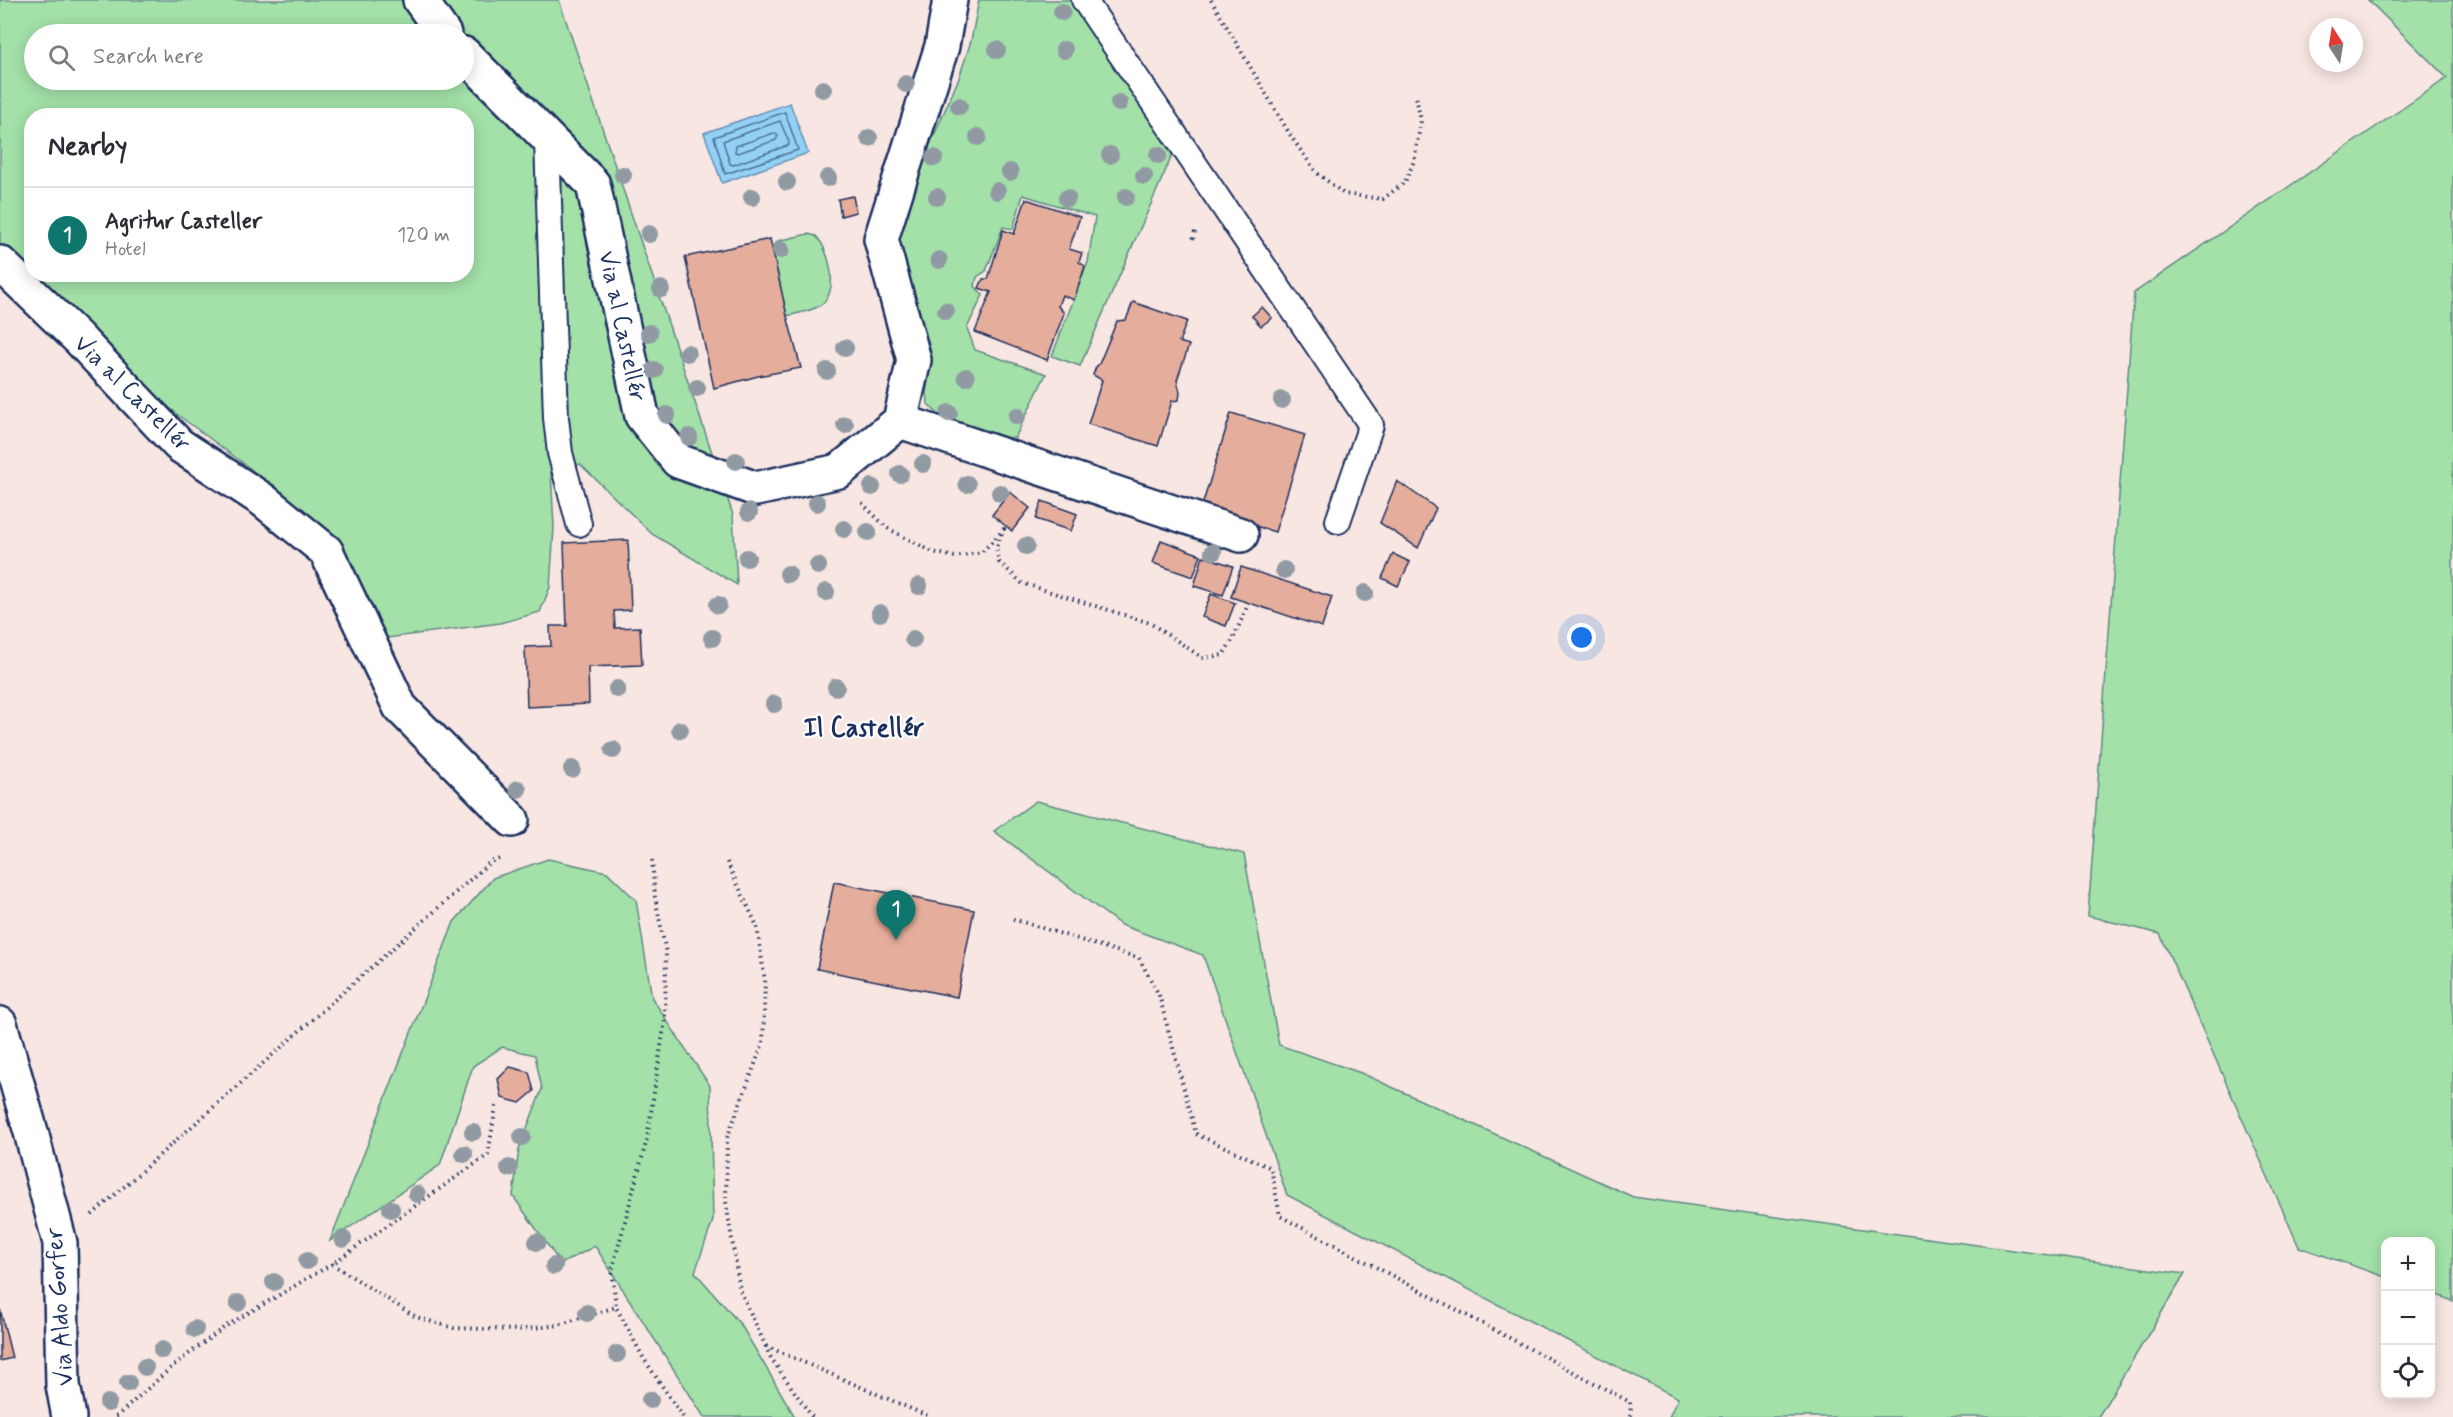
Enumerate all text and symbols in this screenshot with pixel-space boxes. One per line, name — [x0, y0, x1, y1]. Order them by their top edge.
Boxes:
north arrow — [2309, 18, 2363, 72]
search box — [24, 24, 474, 90]
icon: search — [45, 41, 78, 74]
text: Search here — [93, 43, 204, 71]
text: Nearby — [48, 130, 127, 164]
text: Agritur Casteller — [105, 208, 262, 236]
text: 1 — [63, 222, 72, 249]
text: 120 m — [397, 222, 450, 249]
text: Hotel — [105, 236, 146, 263]
street label: Via al Castellér — [590, 248, 653, 405]
street label: Via al Castellér — [67, 329, 197, 459]
your location — [1567, 623, 1596, 652]
district label: Il Castellér — [803, 712, 925, 746]
pin: 1 — [876, 890, 916, 940]
street label: Via Aldo Gorfer — [39, 1226, 81, 1387]
map controls — [2381, 1237, 2435, 1399]
button: + — [2381, 1237, 2435, 1291]
button: − — [2381, 1291, 2435, 1345]
button: locate — [2381, 1345, 2435, 1399]

